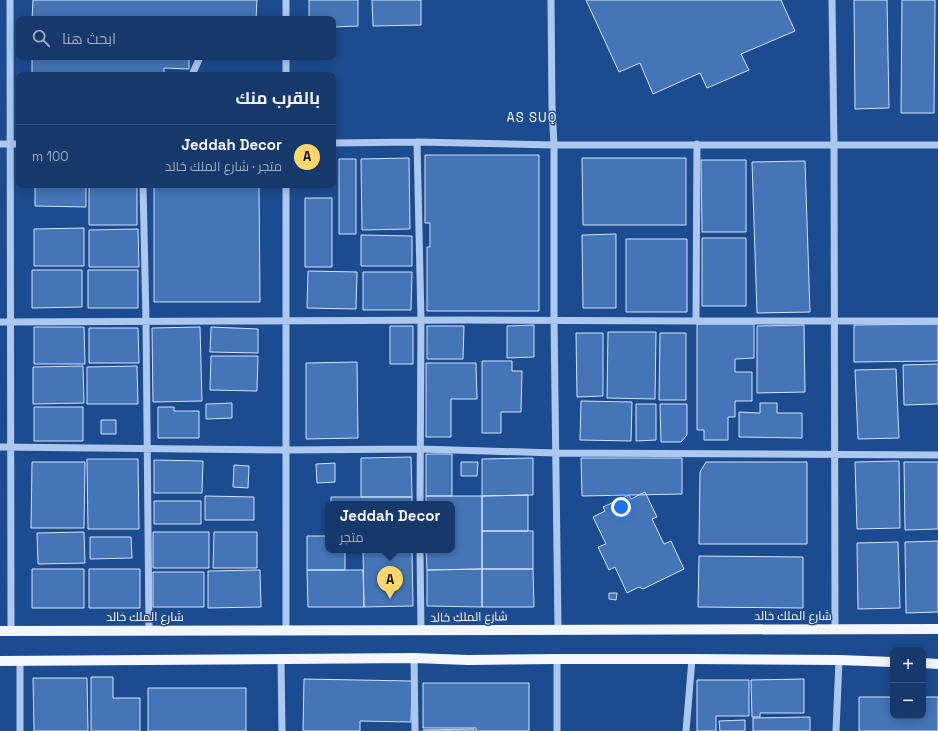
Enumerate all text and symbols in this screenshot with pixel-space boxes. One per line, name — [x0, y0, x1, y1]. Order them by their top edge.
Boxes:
search box — [16, 16, 336, 60]
icon: search — [30, 27, 52, 49]
text: ابحث هنا — [62, 29, 116, 48]
text: بالقرب منك — [235, 87, 320, 109]
district label: AS SUQ — [507, 109, 557, 126]
text: Jeddah Decor — [181, 135, 282, 154]
text: 100 m — [32, 148, 69, 165]
text: A — [303, 148, 311, 165]
text: متجر · شارع الملك خالد — [165, 158, 282, 175]
your location — [611, 497, 631, 517]
popup — [325, 501, 455, 553]
text: Jeddah Decor — [340, 506, 440, 525]
text: متجر — [340, 529, 364, 546]
pin: A — [377, 566, 403, 599]
street label: شارع الملك خالد — [430, 608, 508, 626]
street label: شارع الملك خالد — [754, 608, 832, 624]
street label: شارع الملك خالد — [106, 609, 184, 625]
map controls — [890, 647, 926, 719]
button: + — [890, 647, 926, 683]
button: − — [890, 683, 926, 719]

